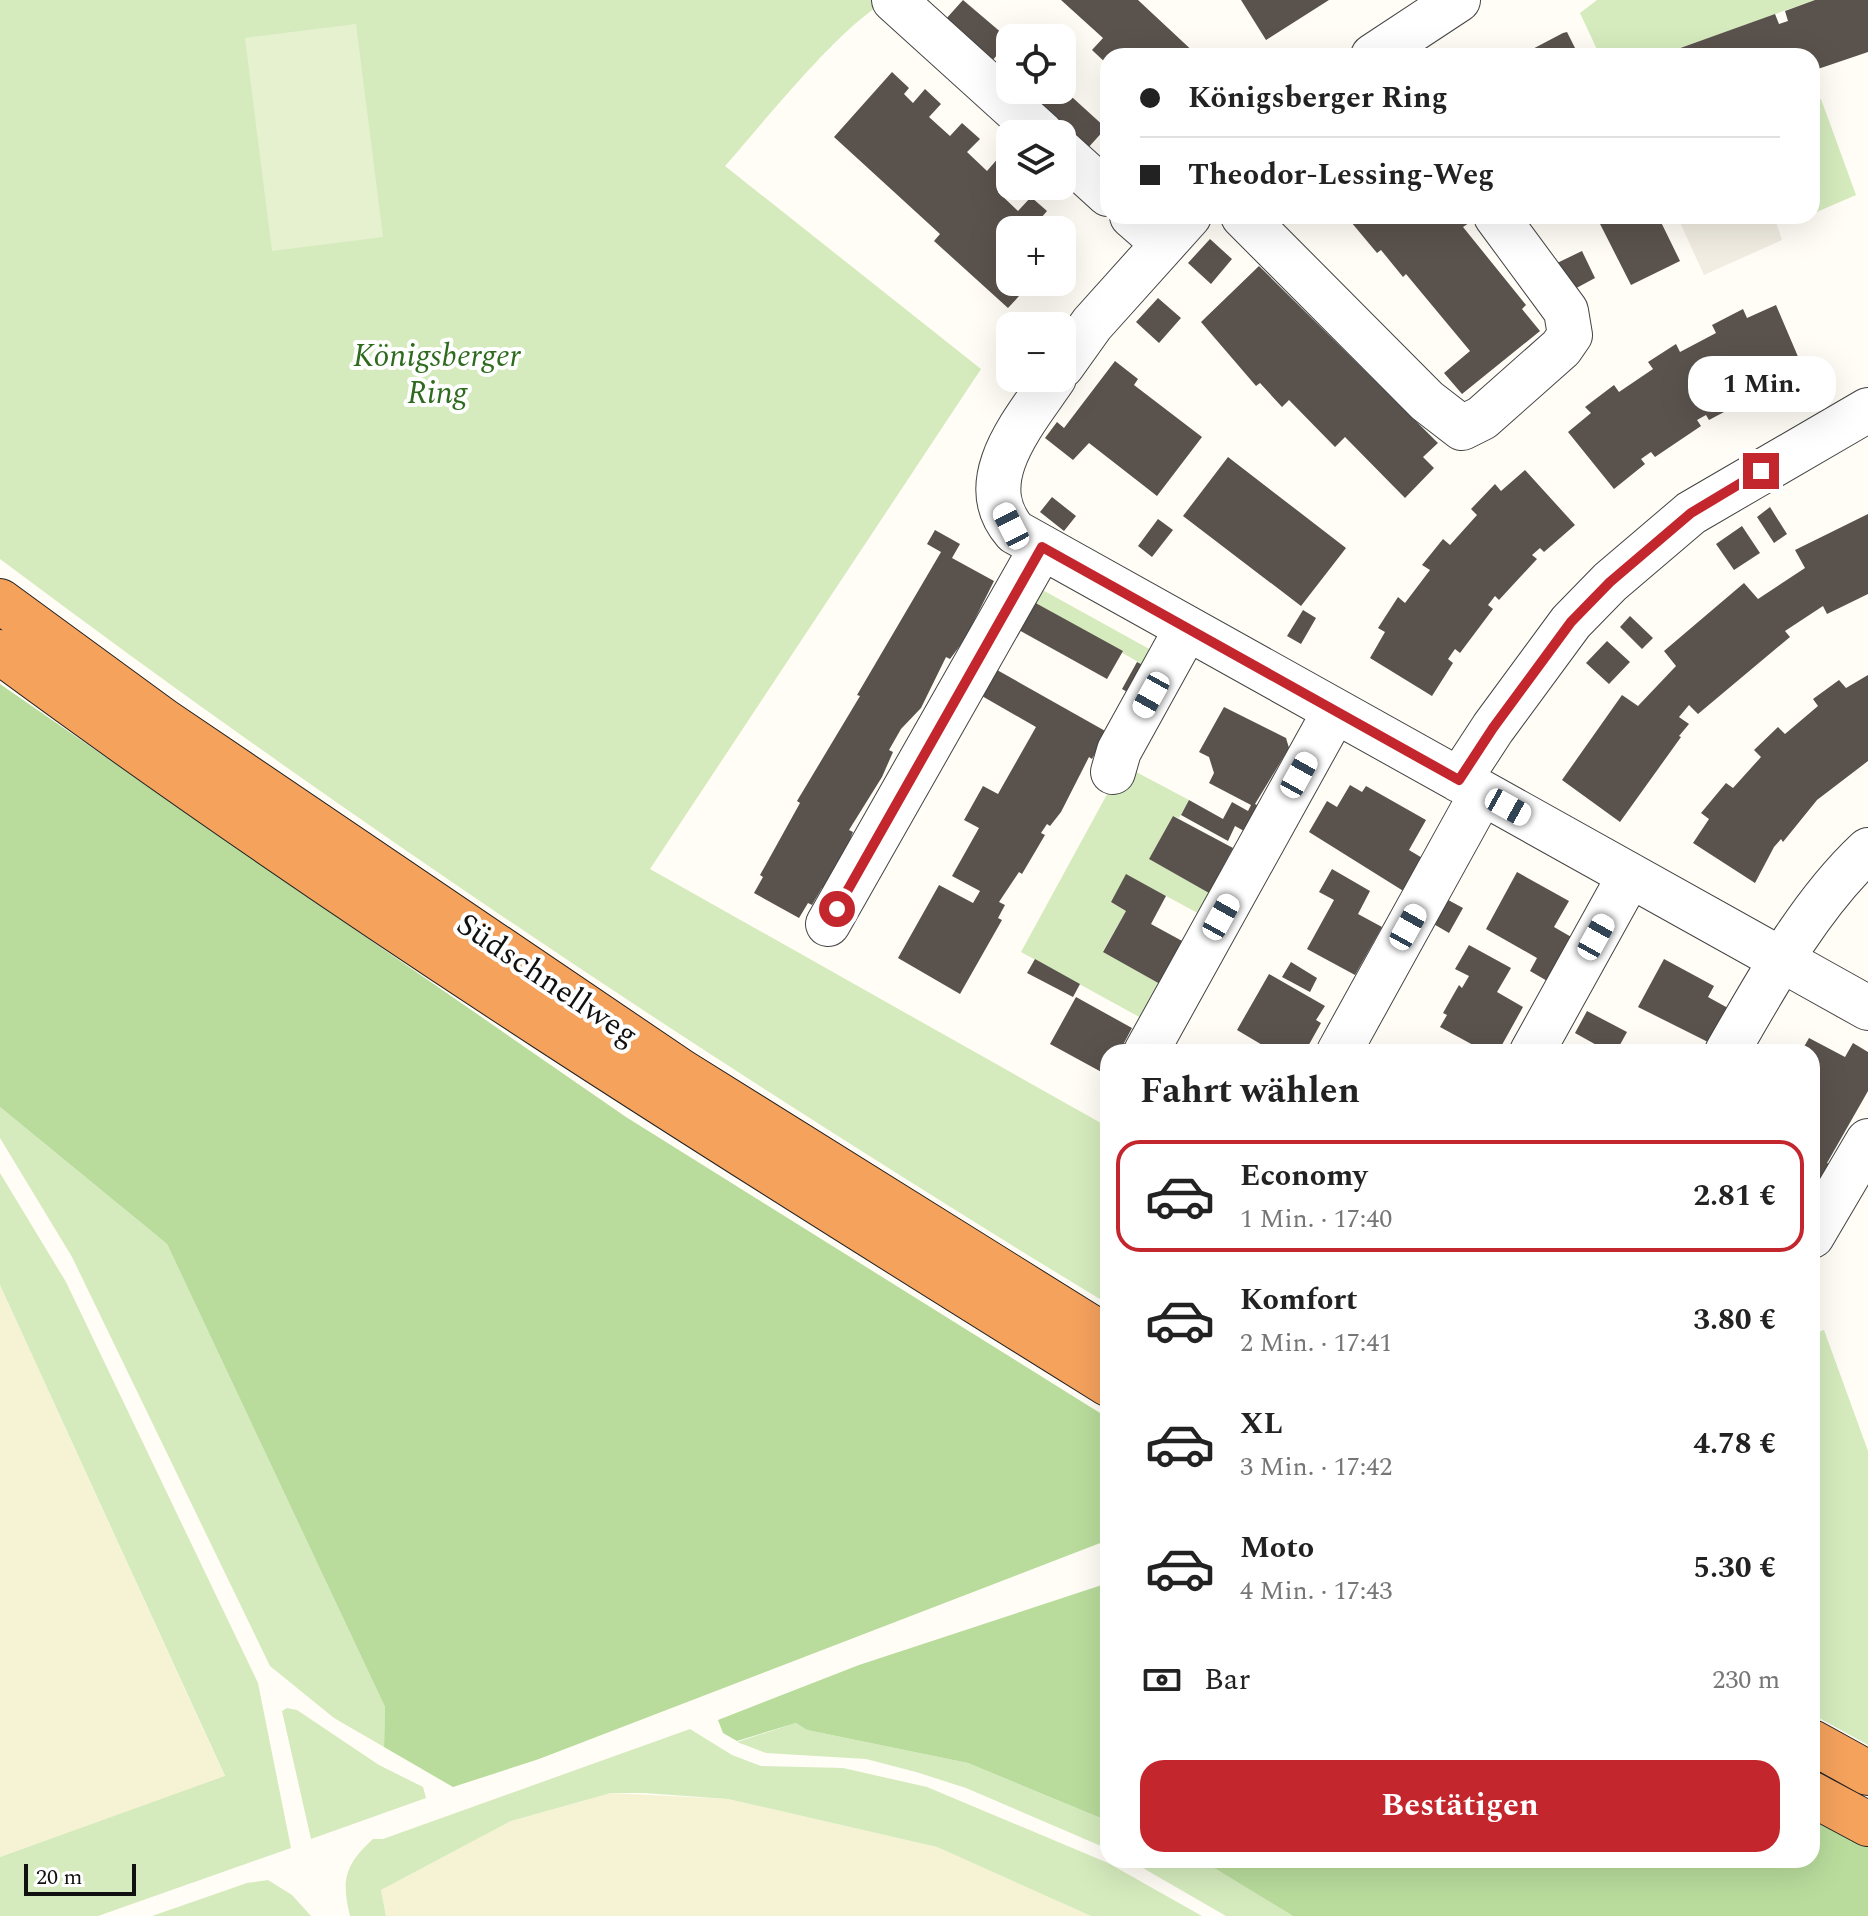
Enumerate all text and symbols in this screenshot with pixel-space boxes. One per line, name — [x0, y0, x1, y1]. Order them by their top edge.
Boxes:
map controls — [996, 24, 1076, 392]
button: locate — [996, 24, 1076, 104]
text: Königsberger Ring — [1188, 75, 1448, 121]
button: layers — [996, 120, 1076, 200]
text: Theodor-Lessing-Weg — [1188, 152, 1494, 198]
button: + — [996, 216, 1076, 296]
button: − — [996, 312, 1076, 392]
park label: Königsberger Ring — [353, 332, 522, 418]
callout: 1 Min. — [1687, 355, 1835, 411]
text: 1 Min. — [1723, 364, 1801, 404]
route end — [1743, 453, 1779, 489]
car — [989, 499, 1033, 553]
car — [1129, 668, 1173, 722]
car — [1277, 748, 1321, 802]
car — [1481, 785, 1535, 829]
car — [1199, 890, 1243, 944]
route start — [819, 891, 855, 927]
car — [1386, 900, 1430, 954]
street label: Südschnellweg — [446, 901, 648, 1059]
car — [1574, 910, 1618, 964]
text: Fahrt wählen — [1140, 1064, 1360, 1119]
text: Economy — [1240, 1153, 1367, 1199]
icon: car — [1144, 1160, 1216, 1232]
text: 2.81 € — [1693, 1173, 1776, 1219]
text: 1 Min. · 17:40 — [1240, 1199, 1392, 1239]
text: Komfort — [1240, 1277, 1358, 1323]
icon: car — [1144, 1284, 1216, 1356]
text: 3.80 € — [1693, 1297, 1776, 1343]
text: 2 Min. · 17:41 — [1240, 1323, 1392, 1363]
text: XL — [1240, 1401, 1283, 1447]
icon: car — [1144, 1408, 1216, 1480]
text: 4.78 € — [1693, 1421, 1776, 1467]
text: 3 Min. · 17:42 — [1240, 1447, 1392, 1487]
text: Moto — [1240, 1525, 1314, 1571]
icon: car — [1144, 1532, 1216, 1604]
text: 5.30 € — [1693, 1545, 1776, 1591]
text: 4 Min. · 17:43 — [1240, 1571, 1392, 1611]
text: Bar — [1204, 1657, 1250, 1703]
icon: cash — [1140, 1658, 1184, 1702]
text: 230 m — [1712, 1660, 1780, 1700]
button: Bestätigen — [1140, 1760, 1780, 1852]
scale bar — [24, 1860, 136, 1896]
text: 20 m — [36, 1861, 82, 1894]

